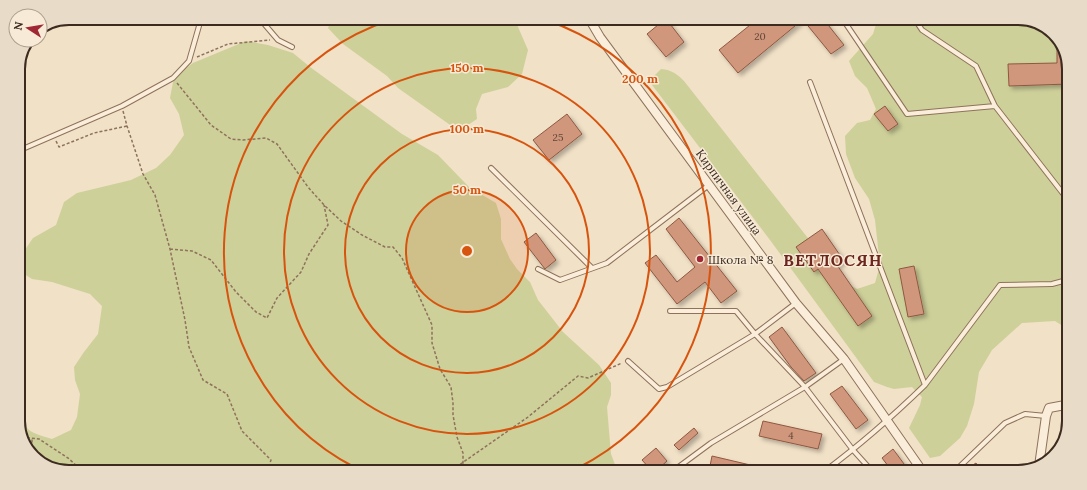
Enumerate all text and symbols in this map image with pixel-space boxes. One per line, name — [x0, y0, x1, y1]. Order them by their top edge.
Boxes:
north arrow — [8, 8, 48, 48]
text: N — [10, 20, 26, 32]
house number: 20 — [754, 30, 766, 43]
text: 150 m — [450, 60, 484, 75]
text: 200 m — [622, 71, 658, 86]
text: 100 m — [450, 121, 484, 136]
house number: 25 — [553, 131, 563, 144]
street label: Кирпичная улица — [693, 146, 765, 238]
text: 50 m — [453, 182, 481, 197]
centre of rings — [460, 244, 474, 258]
district label: ВЕТЛОСЯН — [783, 250, 883, 270]
place label: Школа № 8 — [708, 252, 774, 267]
marker: Школа № 8 — [695, 254, 705, 264]
house number: 4 — [788, 429, 794, 442]

